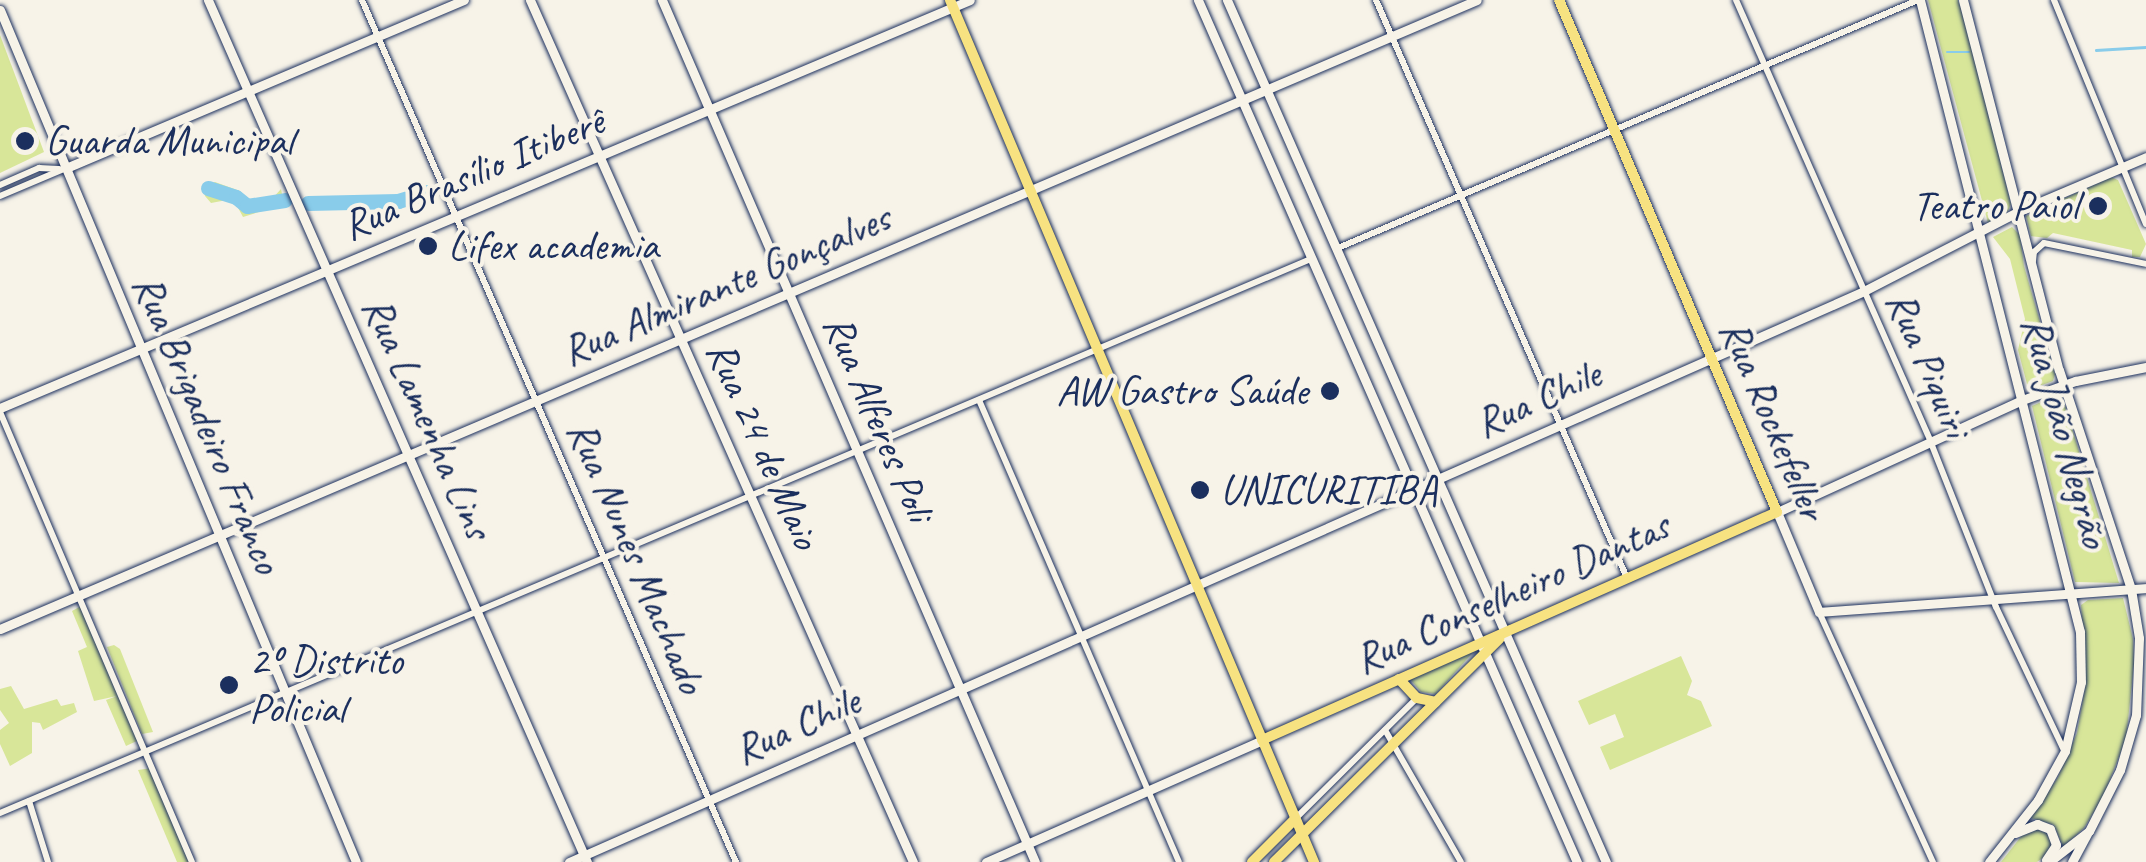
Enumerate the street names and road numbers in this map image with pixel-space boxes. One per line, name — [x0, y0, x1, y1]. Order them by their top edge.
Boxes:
street label: Rua Brasílio Itiberê — [334, 96, 612, 252]
street label: Rua Almirante Gonçalves — [555, 193, 897, 377]
street label: Rua Brigadeiro Franco — [121, 267, 293, 581]
street label: Rua Piquiri — [1875, 283, 1981, 445]
street label: Rua Lamenha Lins — [351, 288, 503, 548]
street label: Rua Alferes Poli — [812, 307, 944, 529]
street label: Rua João Negrão — [2010, 311, 2120, 553]
street label: Rua Rockefeller — [1708, 312, 1838, 528]
street label: Rua 24 de Maio — [695, 333, 831, 557]
street label: Rua Chile — [1468, 349, 1608, 449]
street label: Rua Nunes Machado — [556, 413, 716, 701]
street label: Rua Conselheiro Dantas — [1346, 501, 1678, 685]
street label: Rua Chile — [727, 676, 867, 776]

